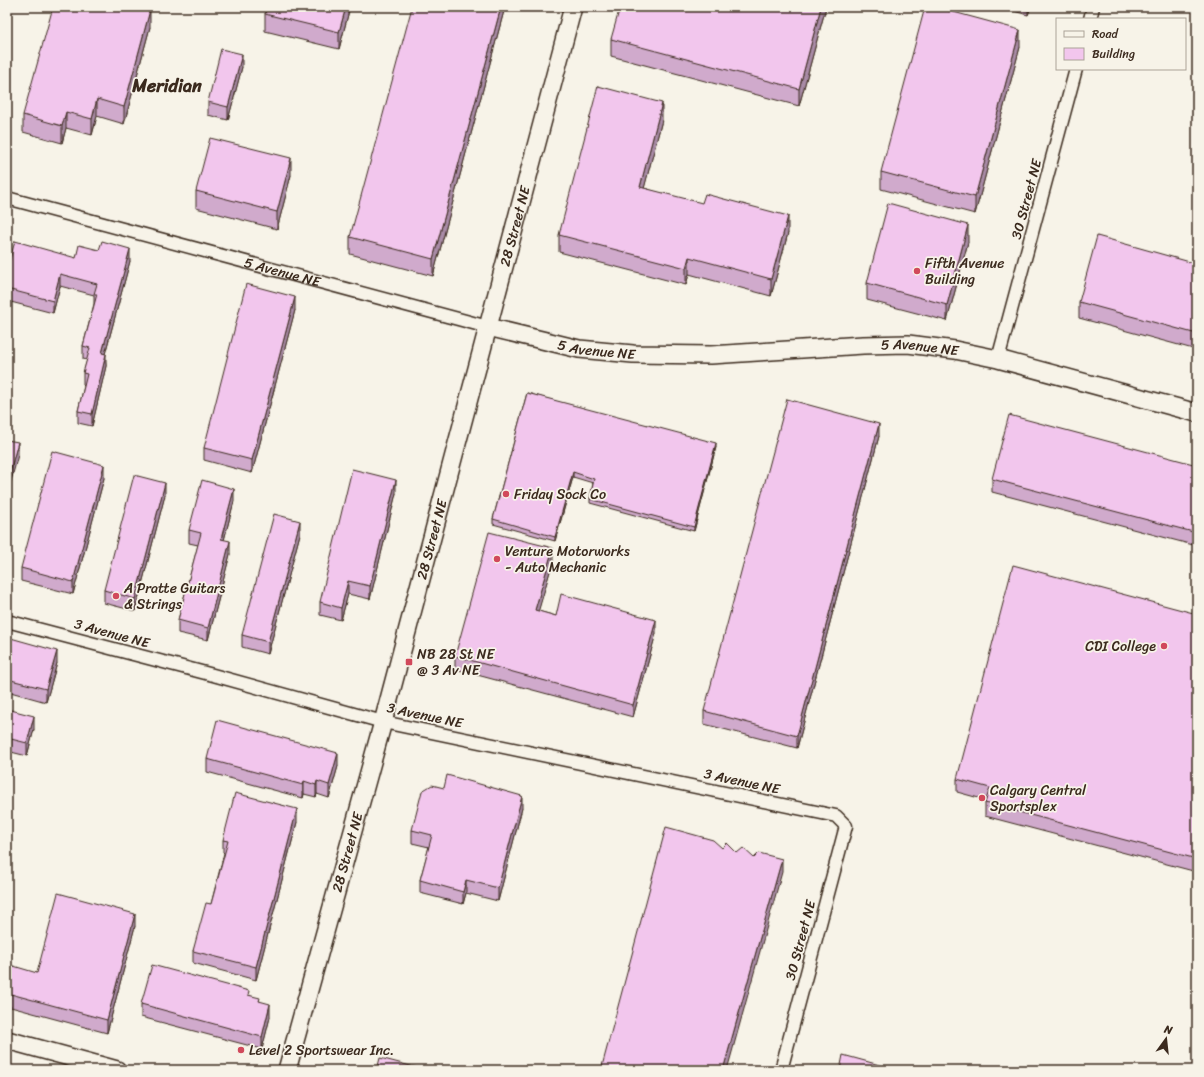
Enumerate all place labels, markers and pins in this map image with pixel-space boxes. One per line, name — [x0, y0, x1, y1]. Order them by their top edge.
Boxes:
place label: Fifth Avenue Building — [925, 251, 1004, 292]
marker: Fifth Avenue Building — [912, 266, 922, 276]
place label: Friday Sock Co — [514, 482, 606, 507]
marker: Friday Sock Co — [501, 489, 511, 499]
place label: Venture Motorworks - Auto Mechanic — [505, 539, 630, 580]
marker: Venture Motorworks - Auto Mechanic — [492, 554, 502, 564]
place label: A Pratte Guitars & Strings — [123, 576, 225, 617]
marker: A Pratte Guitars & Strings — [111, 591, 121, 601]
place label: CDI College — [1085, 634, 1156, 659]
marker: CDI College — [1159, 641, 1169, 651]
place label: NB 28 St NE @ 3 Av NE — [417, 642, 495, 683]
marker: NB 28 St NE @ 3 Av NE — [404, 657, 414, 667]
place label: Calgary Central Sportsplex — [990, 778, 1087, 819]
marker: Calgary Central Sportsplex — [977, 793, 987, 803]
place label: Level 2 Sportswear Inc. — [249, 1038, 394, 1063]
marker: Level 2 Sportswear Inc. — [236, 1045, 246, 1055]

